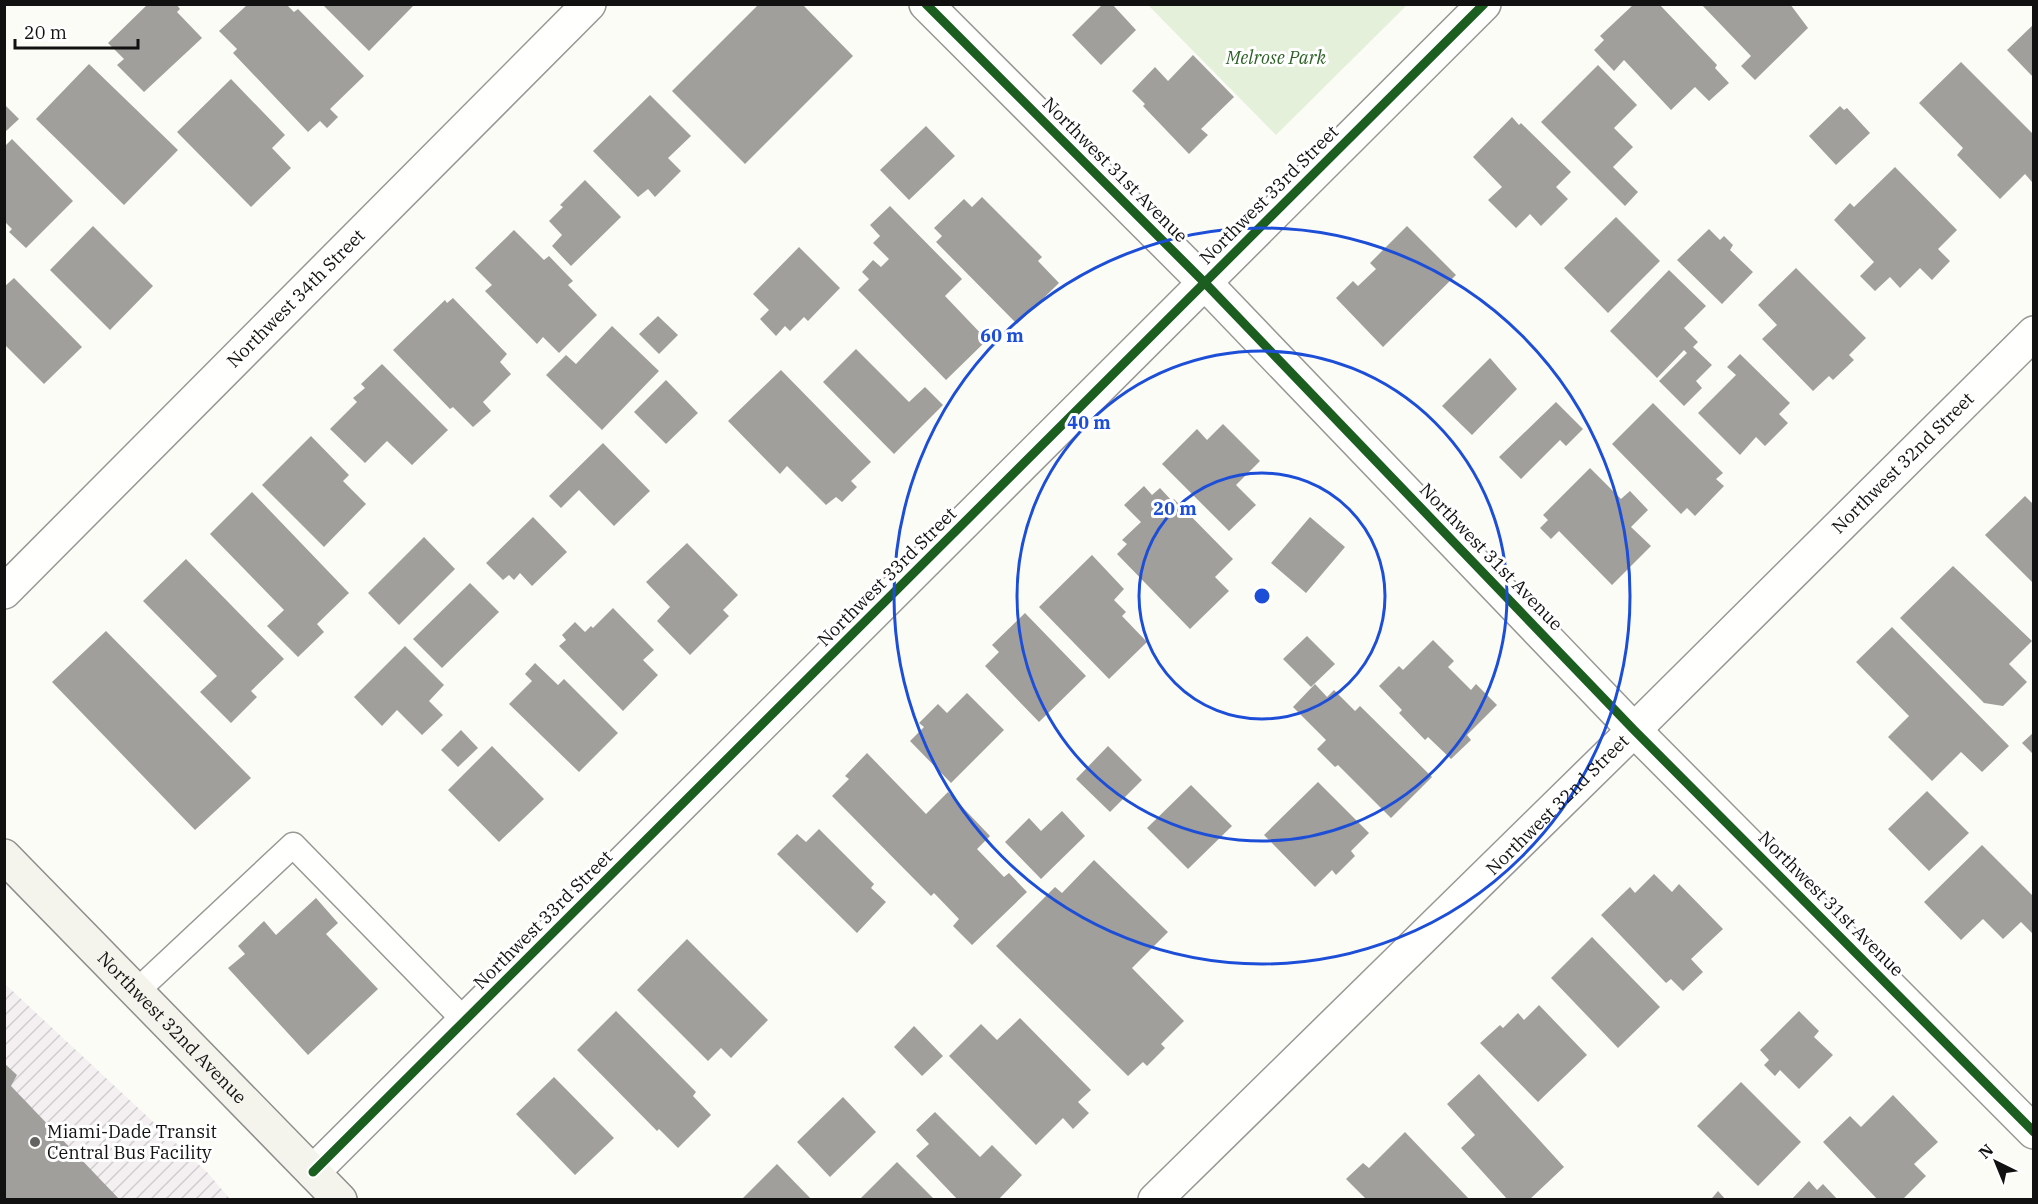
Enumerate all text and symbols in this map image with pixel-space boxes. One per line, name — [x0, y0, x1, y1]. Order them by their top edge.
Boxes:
scale bar — [15, 12, 138, 50]
text: 20 m — [24, 21, 67, 44]
park label: Melrose Park — [1225, 46, 1326, 69]
street label: Northwest 31st Avenue — [1038, 92, 1193, 247]
street label: Northwest 33rd Street — [1194, 120, 1343, 269]
street label: Northwest 34th Street — [222, 224, 370, 372]
text: 60 m — [980, 324, 1024, 347]
street label: Northwest 32nd Street — [1827, 387, 1979, 538]
text: 40 m — [1067, 411, 1111, 434]
street label: Northwest 31st Avenue — [1415, 478, 1568, 635]
text: 20 m — [1153, 497, 1197, 520]
street label: Northwest 33rd Street — [812, 502, 961, 651]
centre of rings — [1252, 586, 1272, 606]
street label: Northwest 32nd Street — [1481, 729, 1634, 880]
street label: Northwest 31st Avenue — [1754, 826, 1909, 981]
street label: Northwest 33rd Street — [468, 845, 617, 994]
street label: Northwest 32nd Avenue — [93, 946, 252, 1108]
place label: Miami-Dade Transit Central Bus Facility — [47, 1120, 217, 1164]
north arrow — [1966, 1132, 2026, 1192]
marker: Miami-Dade Transit Central Bus Facility — [28, 1135, 42, 1149]
text: N — [1974, 1139, 1997, 1163]

